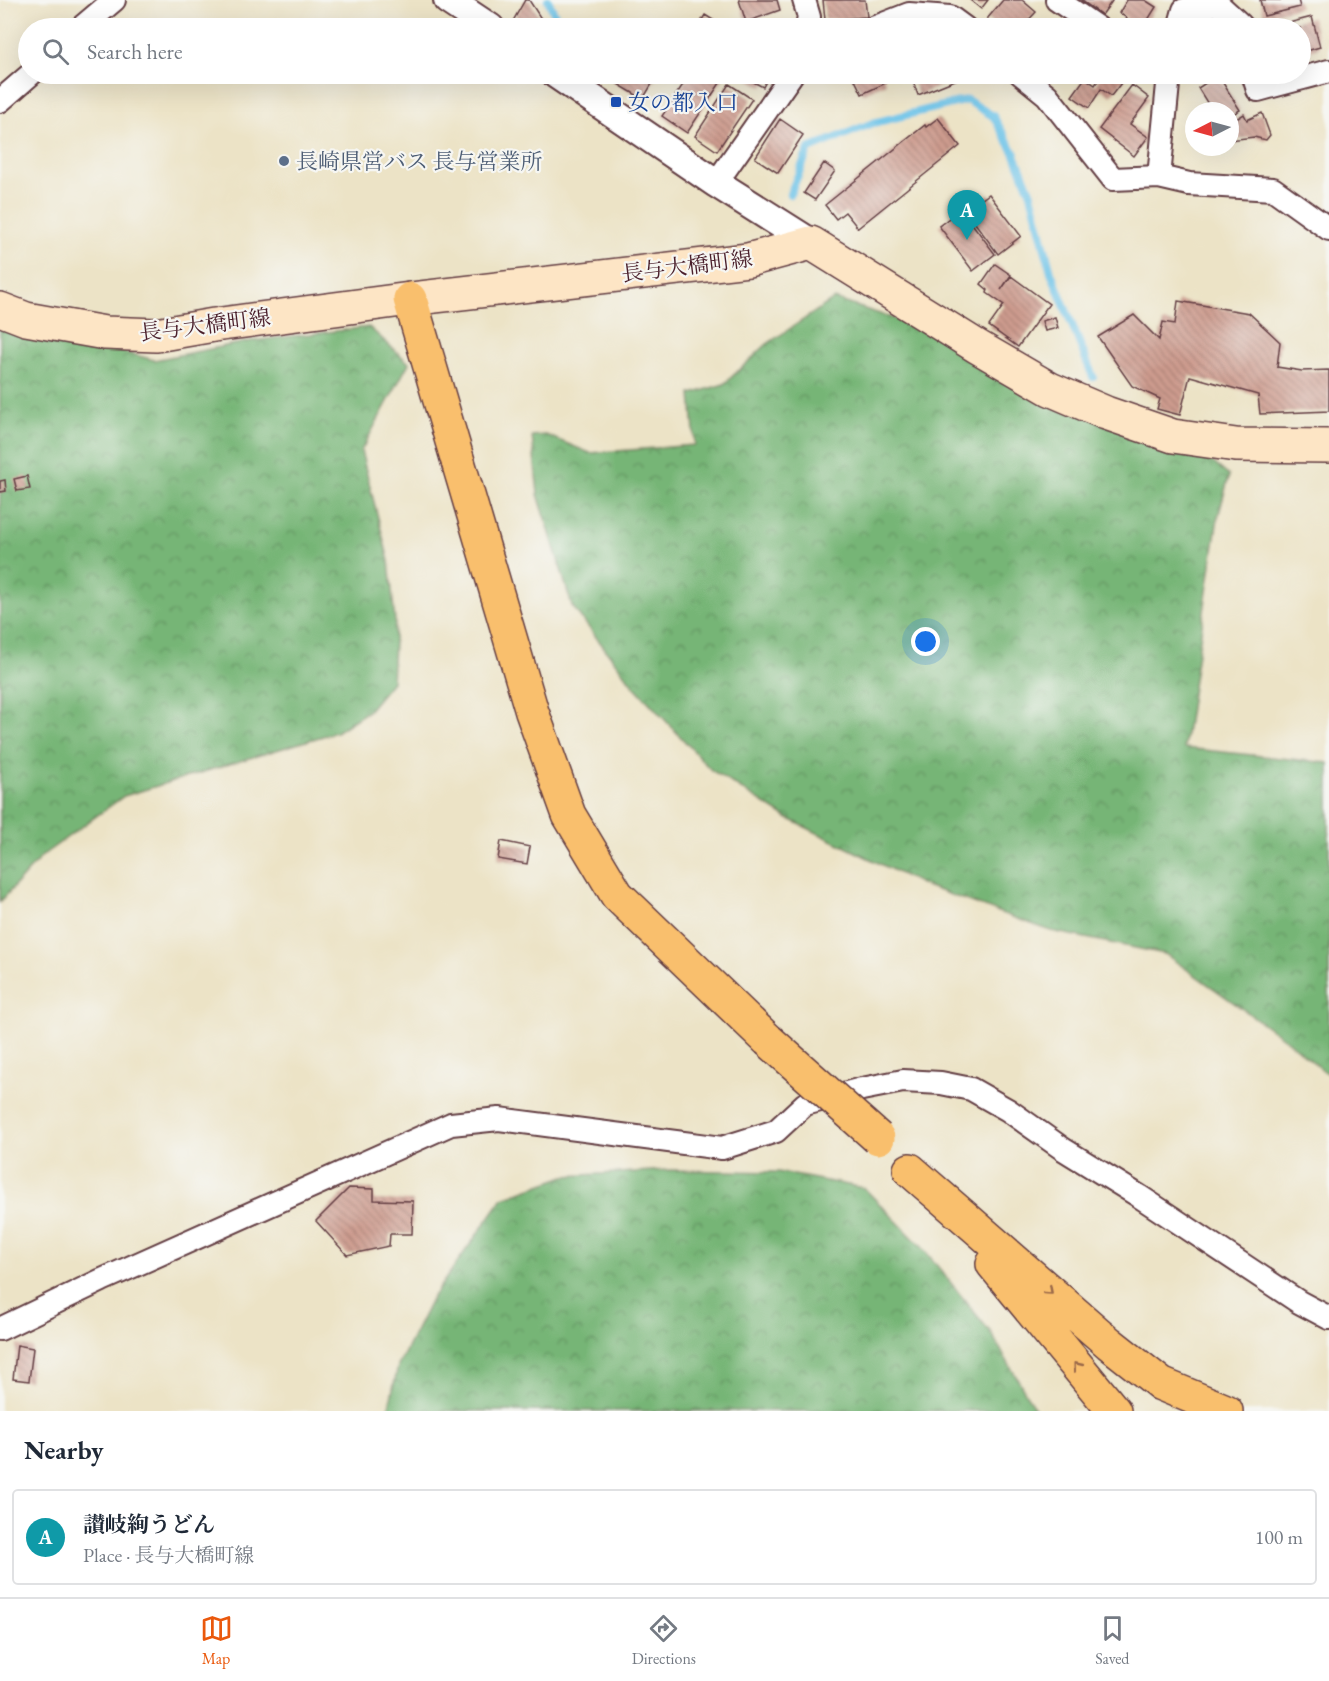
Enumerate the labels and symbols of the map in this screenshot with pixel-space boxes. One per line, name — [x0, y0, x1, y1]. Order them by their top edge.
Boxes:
place label: 女の都入口 — [628, 88, 738, 117]
marker: 女の都入口 — [609, 95, 623, 109]
north arrow — [1185, 102, 1239, 156]
place label: 長崎県営バス 長与営業所 — [296, 147, 542, 176]
marker: 長崎県営バス 長与営業所 — [277, 154, 291, 168]
pin: A — [948, 190, 986, 240]
street label: 長与大橋町線 — [620, 244, 754, 288]
street label: 長与大橋町線 — [138, 303, 272, 347]
your location — [911, 627, 940, 656]
one-way arrow — [1042, 1284, 1053, 1295]
one-way arrow — [1073, 1362, 1084, 1373]

